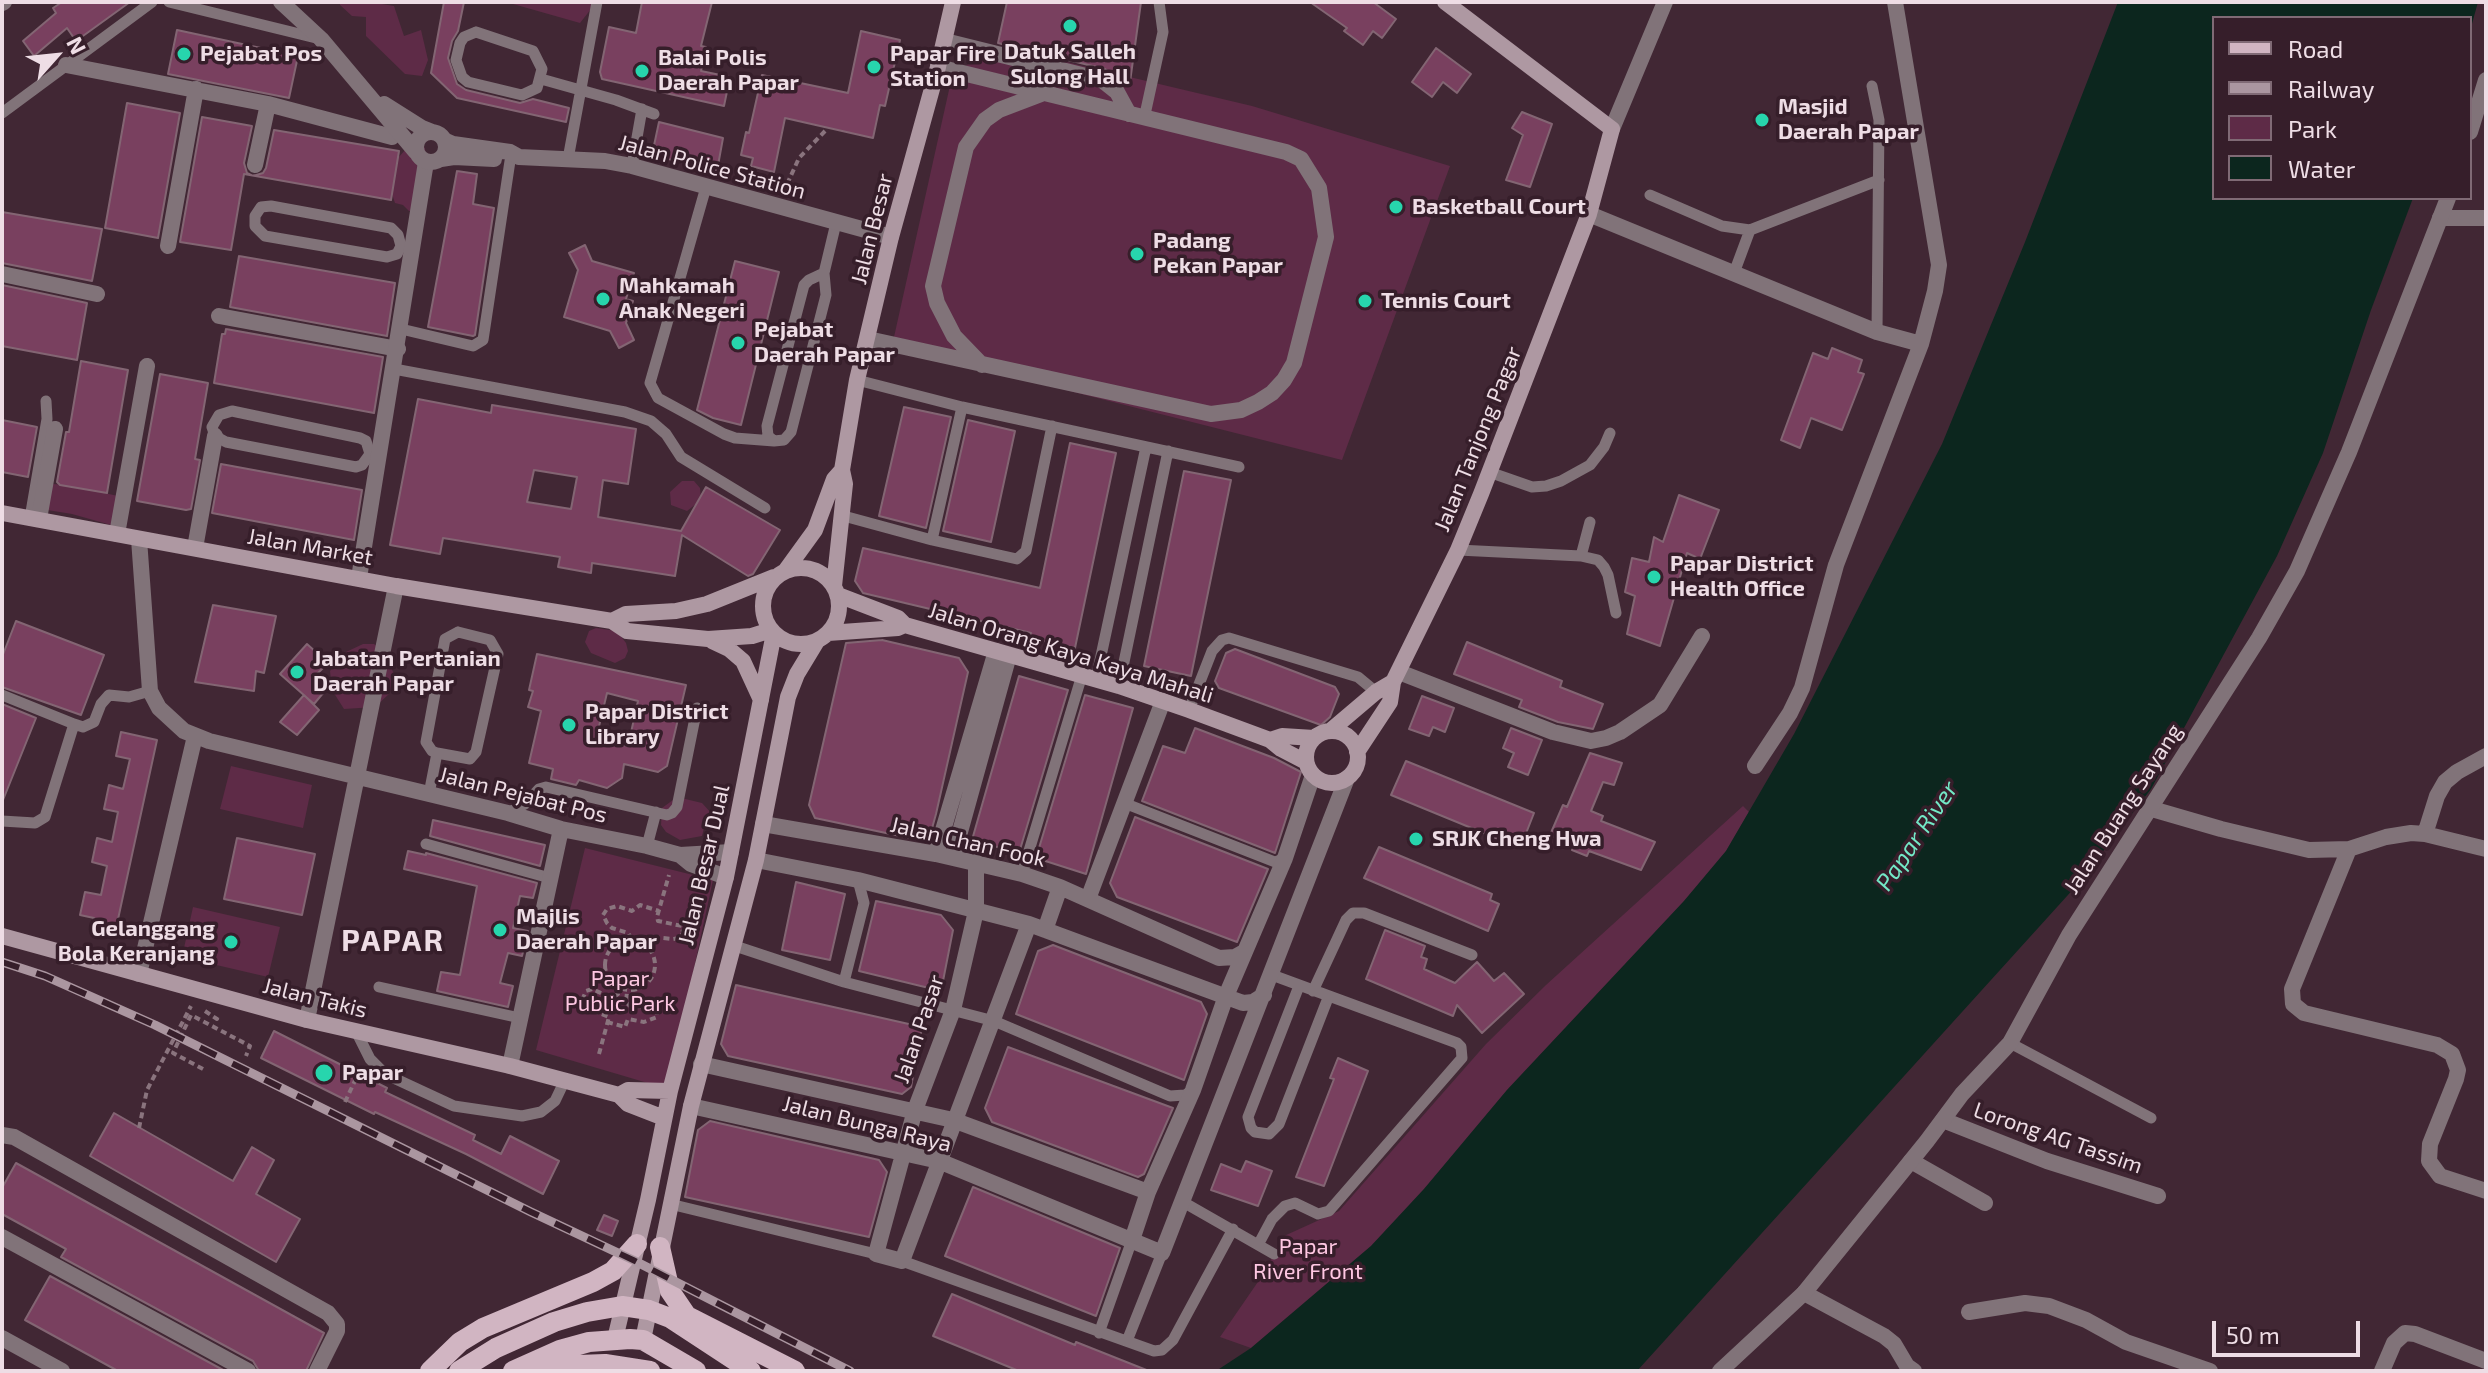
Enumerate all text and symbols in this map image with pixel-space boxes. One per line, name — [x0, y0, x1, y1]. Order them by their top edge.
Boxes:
north arrow — [16, 16, 96, 96]
legend — [2212, 16, 2472, 200]
marker: Datuk Salleh Sulong Hall — [1061, 17, 1079, 35]
text: N — [62, 32, 93, 58]
text: Road — [2288, 34, 2343, 63]
place label: Datuk Salleh Sulong Hall — [1004, 39, 1136, 90]
place label: Pejabat Pos — [200, 41, 322, 67]
place label: Papar Fire Station — [890, 41, 996, 92]
marker: Pejabat Pos — [175, 45, 193, 63]
place label: Balai Polis Daerah Papar — [658, 45, 799, 96]
marker: Papar Fire Station — [865, 58, 883, 76]
marker: Balai Polis Daerah Papar — [633, 62, 651, 80]
text: Railway — [2288, 74, 2374, 103]
place label: Masjid Daerah Papar — [1778, 94, 1919, 146]
marker: Masjid Daerah Papar — [1753, 111, 1771, 129]
text: Park — [2288, 114, 2337, 143]
street label: Jalan Police Station — [616, 129, 808, 205]
text: Water — [2288, 154, 2355, 183]
street label: Jalan Besar — [845, 171, 899, 287]
place label: Basketball Court — [1412, 194, 1586, 220]
marker: Basketball Court — [1387, 198, 1405, 216]
place label: Padang Pekan Papar — [1153, 228, 1283, 280]
marker: Padang Pekan Papar — [1128, 245, 1146, 263]
place label: Mahkamah Anak Negeri — [619, 273, 745, 324]
place label: Tennis Court — [1381, 288, 1511, 314]
marker: Mahkamah Anak Negeri — [594, 290, 612, 308]
marker: Tennis Court — [1356, 292, 1374, 310]
place label: Pejabat Daerah Papar — [754, 317, 895, 368]
marker: Pejabat Daerah Papar — [729, 334, 747, 352]
street label: Jalan Tanjong Pagar — [1429, 343, 1527, 535]
street label: Jalan Market — [245, 523, 375, 571]
place label: Papar District Health Office — [1670, 551, 1813, 602]
marker: Papar District Health Office — [1645, 568, 1663, 586]
street label: Jalan Orang Kaya Kaya Mahali — [925, 597, 1217, 709]
place label: Jabatan Pertanian Daerah Papar — [313, 646, 501, 698]
marker: Jabatan Pertanian Daerah Papar — [288, 663, 306, 681]
place label: Papar District Library — [585, 699, 728, 750]
marker: Papar District Library — [560, 716, 578, 734]
street label: Jalan Buang Sayang — [2058, 719, 2188, 899]
street label: Jalan Pejabat Pos — [436, 761, 610, 829]
water label: Papar River — [1870, 776, 1964, 896]
street label: Jalan Besar Dual — [673, 782, 735, 948]
street label: Jalan Chan Fook — [888, 811, 1048, 873]
place label: SRJK Cheng Hwa — [1432, 826, 1602, 852]
marker: SRJK Cheng Hwa — [1407, 830, 1425, 848]
place label: Majlis Daerah Papar — [516, 904, 657, 956]
place label: Gelanggang Bola Keranjang — [58, 916, 215, 968]
marker: Majlis Daerah Papar — [491, 921, 509, 939]
district label: PAPAR — [341, 923, 445, 959]
marker: Gelanggang Bola Keranjang — [222, 933, 240, 951]
park label: Papar Public Park — [565, 966, 675, 1018]
street label: Jalan Pasar — [888, 971, 950, 1087]
street label: Jalan Takis — [260, 972, 370, 1024]
place label: Papar — [342, 1060, 403, 1086]
marker: Papar — [313, 1062, 335, 1084]
street label: Jalan Bunga Raya — [780, 1090, 954, 1158]
street label: Lorong AG Tassim — [1970, 1097, 2146, 1179]
park label: Papar River Front — [1253, 1234, 1363, 1286]
scale bar — [2216, 1305, 2364, 1355]
text: 50 m — [2226, 1320, 2280, 1349]

